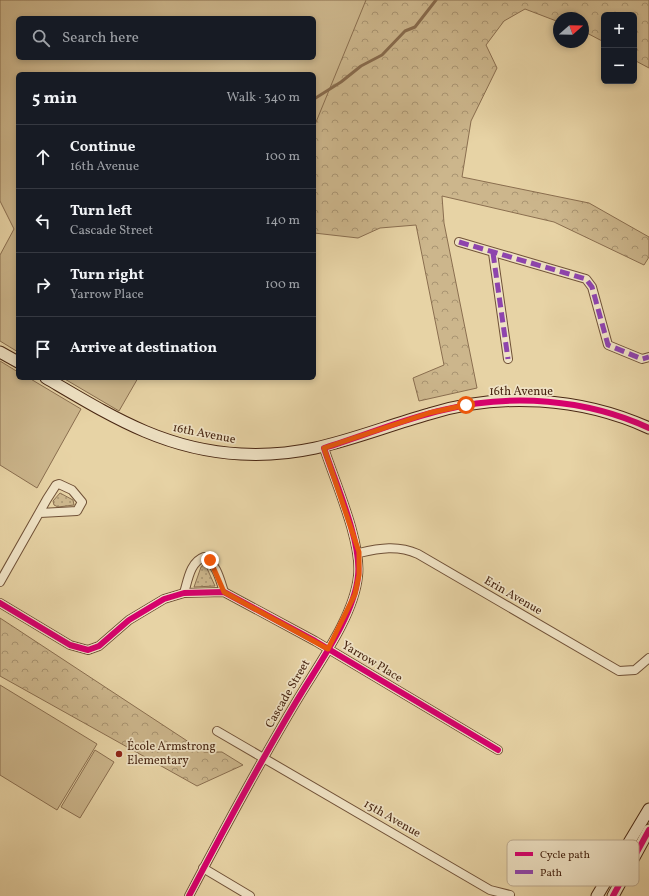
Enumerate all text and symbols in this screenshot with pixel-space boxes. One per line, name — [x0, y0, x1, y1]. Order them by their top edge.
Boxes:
north arrow — [553, 12, 589, 48]
map controls — [601, 12, 637, 84]
button: + — [601, 12, 637, 48]
search box — [16, 16, 316, 60]
icon: search — [30, 27, 52, 49]
text: Search here — [62, 28, 139, 49]
button: − — [601, 48, 637, 84]
text: 5 min — [32, 87, 77, 110]
text: Walk · 340 m — [227, 89, 300, 107]
text: Continue — [70, 137, 135, 158]
icon: ahead — [32, 146, 54, 168]
text: 100 m — [265, 148, 300, 166]
text: 16th Avenue — [70, 158, 139, 176]
text: Turn left — [70, 201, 132, 222]
icon: left — [32, 210, 54, 232]
text: 140 m — [266, 212, 300, 230]
text: Cascade Street — [70, 222, 153, 240]
text: Turn right — [70, 265, 144, 286]
icon: right — [32, 274, 54, 296]
text: 100 m — [265, 276, 300, 294]
text: Yarrow Place — [70, 286, 144, 304]
icon: arrive — [32, 338, 54, 360]
text: Arrive at destination — [70, 338, 217, 359]
street label: 16th Avenue — [489, 384, 553, 400]
route start — [457, 396, 475, 414]
street label: 16th Avenue — [171, 420, 237, 448]
route end — [201, 551, 219, 569]
street label: Erin Avenue — [481, 573, 545, 619]
street label: Yarrow Place — [339, 638, 406, 687]
street label: Cascade Street — [262, 657, 314, 731]
place label: École Armstrong Elementary — [127, 738, 216, 769]
marker: École Armstrong Elementary — [114, 749, 124, 759]
street label: 15th Avenue — [361, 796, 424, 842]
legend — [507, 840, 639, 886]
text: Cycle path — [540, 848, 590, 863]
text: Path — [540, 866, 563, 881]

